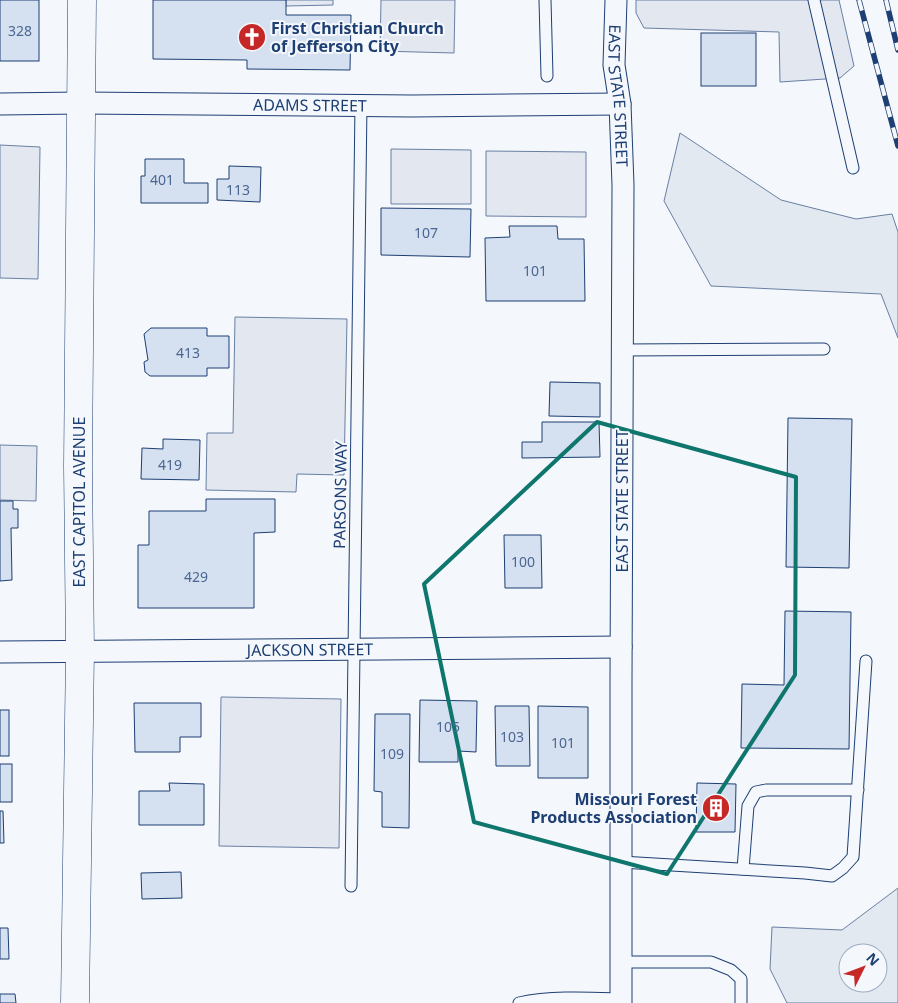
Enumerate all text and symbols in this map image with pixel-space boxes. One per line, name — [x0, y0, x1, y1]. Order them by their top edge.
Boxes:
place label: First Christian Church of Jefferson City — [271, 17, 444, 57]
house number: 328 — [8, 21, 32, 40]
church icon: First Christian Church of Jefferson City — [237, 22, 267, 52]
street label: EAST STATE STREET — [603, 24, 633, 167]
street label: ADAMS STREET — [253, 94, 367, 117]
house number: 401 — [150, 170, 174, 189]
house number: 113 — [226, 180, 250, 199]
house number: 107 — [414, 223, 438, 242]
house number: 101 — [523, 261, 547, 280]
house number: 413 — [176, 343, 200, 362]
street label: EAST CAPITOL AVENUE — [68, 417, 90, 587]
street label: EAST STATE STREET — [611, 429, 633, 572]
street label: PARSONS WAY — [328, 440, 352, 549]
house number: 419 — [158, 455, 182, 474]
house number: 100 — [511, 552, 535, 571]
house number: 429 — [184, 567, 208, 586]
street label: JACKSON STREET — [245, 638, 373, 661]
house number: 105 — [436, 717, 460, 736]
house number: 103 — [500, 727, 524, 746]
house number: 101 — [551, 733, 575, 752]
house number: 109 — [380, 744, 404, 763]
place label: Missouri Forest Products Association — [530, 788, 697, 828]
building icon: Missouri Forest Products Association — [701, 793, 731, 823]
north arrow — [838, 943, 888, 993]
text: N — [862, 948, 884, 970]

